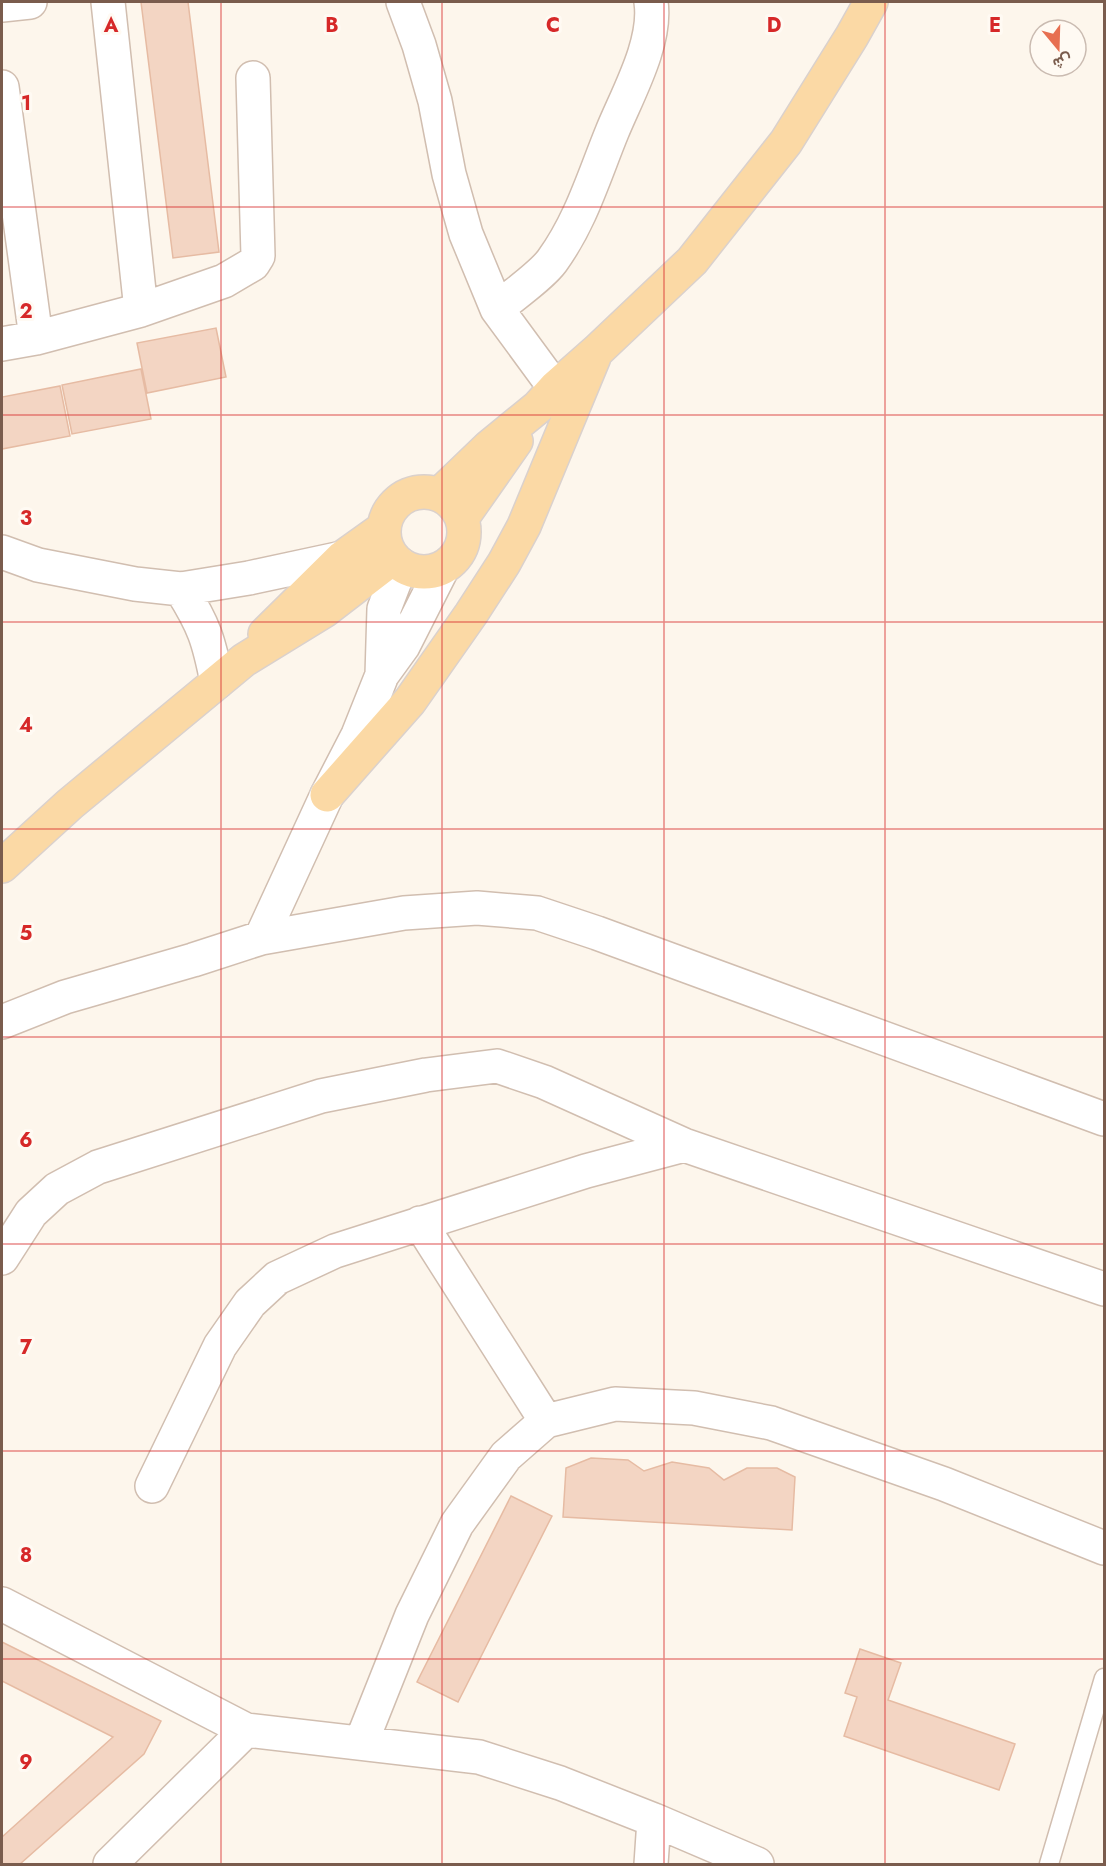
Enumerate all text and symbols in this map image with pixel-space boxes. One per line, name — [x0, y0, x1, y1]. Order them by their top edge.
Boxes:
text: A — [103, 11, 119, 40]
text: B — [325, 11, 339, 40]
text: C — [546, 11, 560, 40]
text: D — [767, 11, 781, 40]
text: E — [989, 11, 1001, 40]
north arrow — [1028, 18, 1088, 78]
text: ش — [1050, 48, 1076, 76]
text: 1 — [21, 89, 31, 118]
text: 2 — [19, 297, 33, 326]
text: 3 — [20, 504, 32, 533]
text: 4 — [19, 711, 33, 740]
text: 5 — [20, 919, 33, 948]
text: 6 — [19, 1126, 33, 1155]
text: 7 — [20, 1333, 33, 1362]
text: 8 — [20, 1541, 32, 1570]
text: 9 — [19, 1748, 33, 1777]

